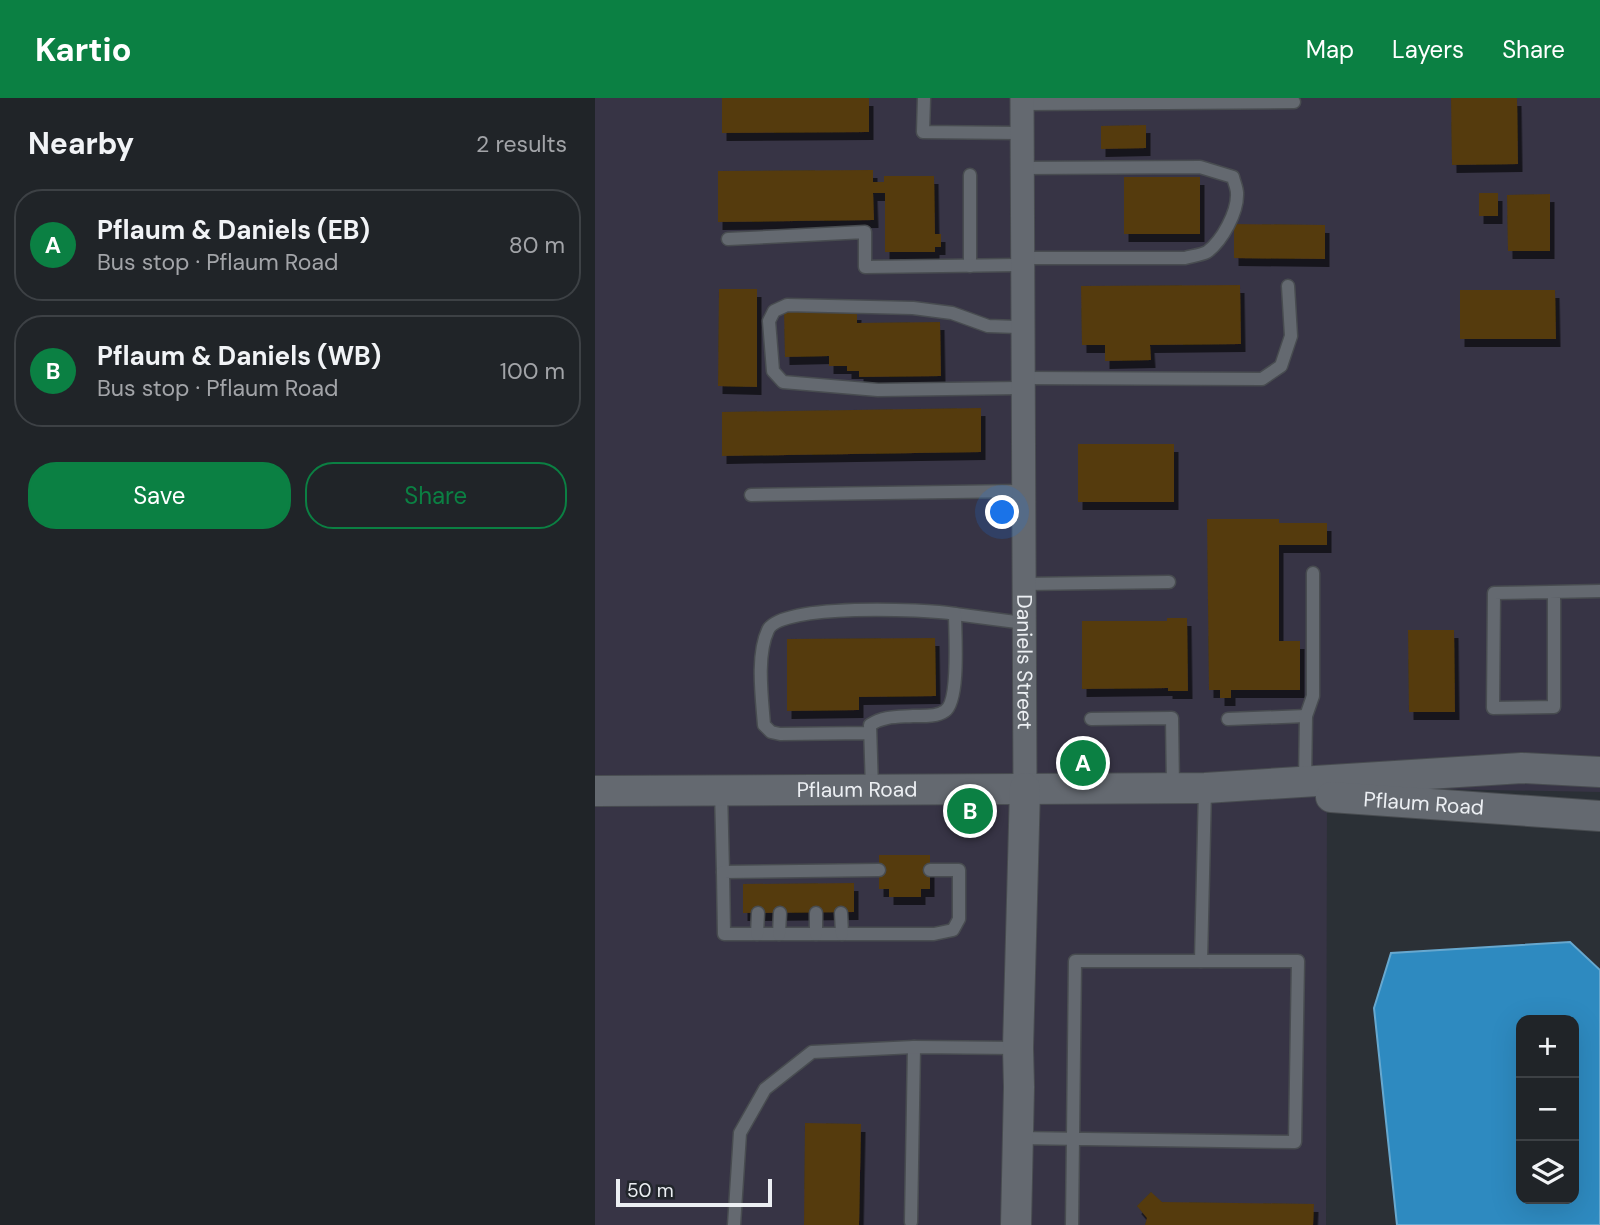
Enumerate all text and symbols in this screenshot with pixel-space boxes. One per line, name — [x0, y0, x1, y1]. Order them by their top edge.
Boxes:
text: Kartio — [35, 28, 132, 71]
text: Map — [1306, 34, 1354, 65]
text: Layers — [1392, 34, 1464, 65]
text: Share — [1502, 34, 1565, 65]
text: Nearby — [28, 124, 134, 163]
text: 2 results — [476, 129, 567, 159]
text: Pflaum & Daniels (EB) — [97, 213, 370, 247]
text: A — [45, 230, 61, 260]
text: 80 m — [509, 230, 565, 260]
text: Bus stop · Pflaum Road — [97, 247, 338, 277]
text: Pflaum & Daniels (WB) — [97, 339, 381, 373]
text: B — [46, 356, 60, 386]
text: 100 m — [500, 356, 565, 386]
text: Bus stop · Pflaum Road — [97, 373, 338, 403]
button: Save — [28, 462, 291, 529]
button: Share — [305, 462, 567, 529]
your location — [985, 495, 1019, 529]
street label: Daniels Street — [1010, 594, 1039, 730]
pin: A — [1060, 737, 1106, 789]
street label: Pflaum Road — [797, 775, 917, 804]
pin: B — [947, 785, 993, 837]
street label: Pflaum Road — [1363, 785, 1485, 822]
map controls — [1516, 1015, 1579, 1204]
button: + — [1516, 1015, 1579, 1078]
button: − — [1516, 1078, 1579, 1141]
button: layers — [1516, 1141, 1579, 1204]
scale bar — [616, 1176, 772, 1208]
text: 50 m — [627, 1178, 674, 1203]

